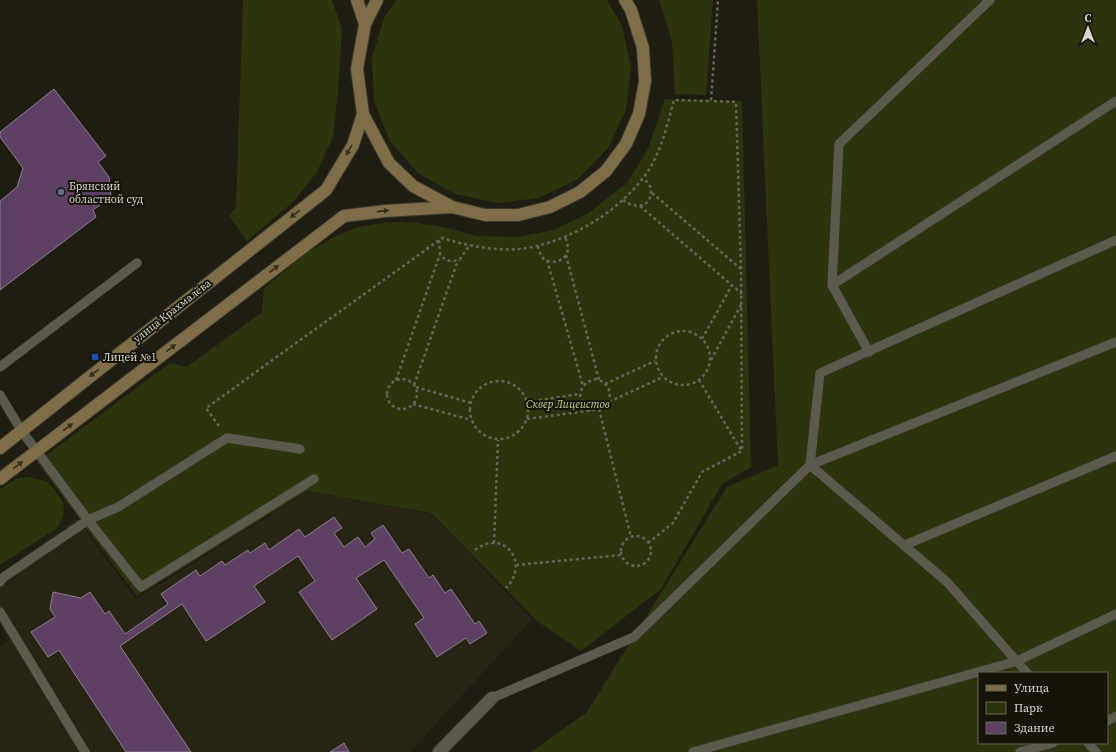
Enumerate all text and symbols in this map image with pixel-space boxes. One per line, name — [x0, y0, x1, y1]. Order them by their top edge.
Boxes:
north arrow — [1068, 8, 1108, 48]
text: С — [1085, 11, 1092, 26]
one-way arrow — [346, 145, 353, 156]
place label: Брянский областной суд — [69, 179, 143, 207]
marker: Брянский областной суд — [56, 187, 66, 197]
one-way arrow — [377, 208, 389, 215]
one-way arrow — [290, 210, 301, 219]
one-way arrow — [269, 265, 280, 274]
street label: улица Крахмалёва — [130, 276, 214, 346]
one-way arrow — [166, 344, 177, 353]
place label: Лицей №1 — [103, 350, 156, 365]
marker: Лицей №1 — [90, 352, 100, 362]
one-way arrow — [89, 368, 100, 377]
park label: Сквер Лицеистов — [526, 397, 610, 412]
one-way arrow — [62, 423, 73, 432]
one-way arrow — [13, 461, 24, 469]
legend — [978, 672, 1108, 744]
text: Улица — [1014, 680, 1050, 696]
text: Парк — [1014, 700, 1043, 716]
text: Здание — [1014, 720, 1055, 736]

